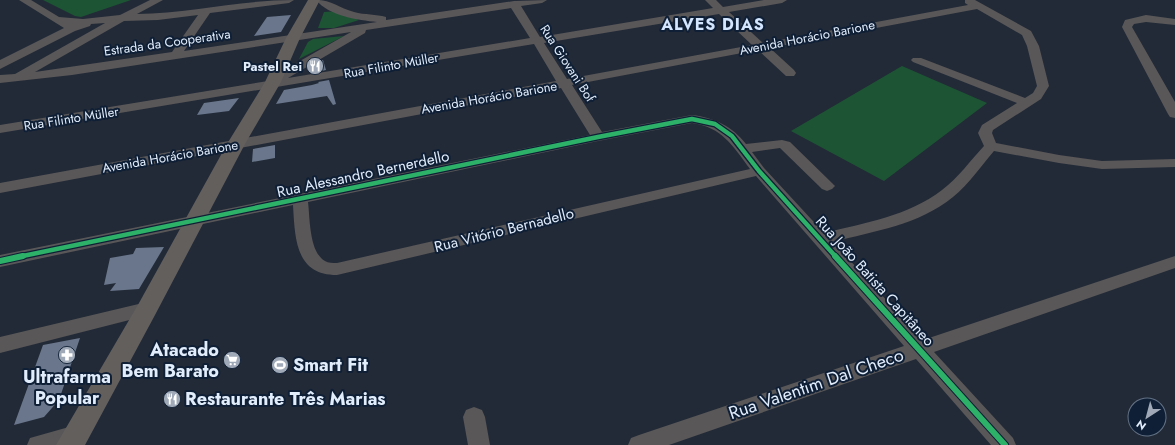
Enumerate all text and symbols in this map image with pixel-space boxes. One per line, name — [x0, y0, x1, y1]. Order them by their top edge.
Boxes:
district label: ALVES DIAS — [660, 13, 765, 36]
street label: Avenida Horácio Barione — [738, 15, 877, 60]
street label: Rua Giovani Bof — [535, 21, 600, 106]
street label: Estrada da Cooperativa — [102, 24, 232, 61]
street label: Rua Filinto Müller — [342, 48, 441, 83]
restaurant icon: Pastel Rei — [305, 56, 325, 76]
place label: Pastel Rei — [243, 57, 302, 76]
street label: Avenida Horácio Barione — [420, 76, 559, 119]
street label: Rua Filinto Müller — [22, 102, 120, 135]
street label: Avenida Horácio Barione — [101, 135, 240, 178]
street label: Rua Alessandro Bernerdello — [275, 145, 451, 203]
street label: Rua Vitório Bernadello — [432, 202, 576, 258]
street label: Rua João Batista Capitâneo — [810, 211, 940, 351]
place label: Atacado Bem Barato — [121, 337, 219, 384]
street label: Rua Valentim Dal Checo — [725, 342, 907, 426]
pharmacy icon: Ultrafarma Popular — [57, 345, 77, 365]
supermarket icon: Atacado Bem Barato — [222, 350, 242, 370]
place label: Smart Fit — [293, 352, 368, 378]
sports icon: Smart Fit — [270, 355, 290, 375]
place label: Ultrafarma Popular — [23, 364, 111, 411]
place label: Restaurante Três Marias — [185, 386, 386, 412]
restaurant icon: Restaurante Três Marias — [162, 389, 182, 409]
north arrow — [1127, 397, 1167, 437]
text: N — [1133, 416, 1149, 434]

